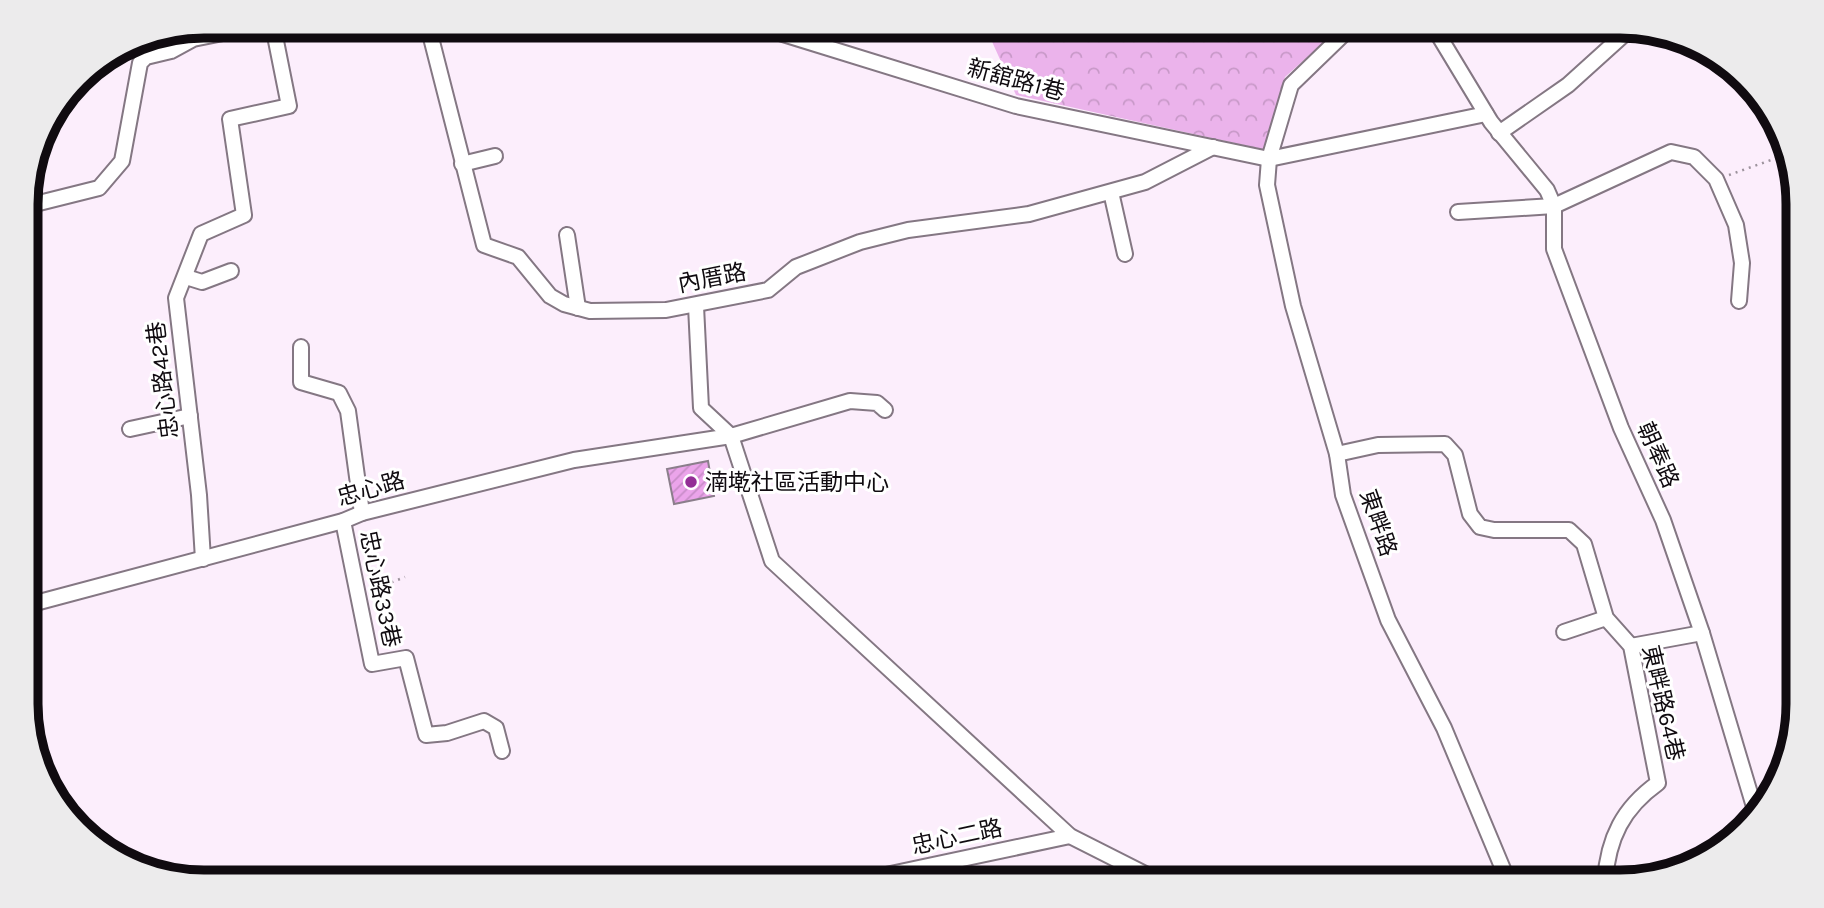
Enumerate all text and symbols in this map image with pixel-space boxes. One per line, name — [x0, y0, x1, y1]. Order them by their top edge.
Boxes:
street label: 新舘路1巷 — [964, 54, 1068, 106]
street label: 內厝路 — [676, 258, 748, 298]
street label: 忠心路42巷 — [142, 320, 184, 440]
street label: 朝奉路 — [1632, 418, 1684, 492]
street label: 忠心路 — [334, 467, 408, 511]
place label: 湳墘社區活動中心 — [705, 469, 889, 496]
marker: 湳墘社區活動中心 — [683, 474, 699, 490]
street label: 東畔路 — [1354, 486, 1402, 560]
street label: 忠心路33巷 — [354, 528, 406, 650]
street label: 東畔路64巷 — [1637, 642, 1689, 764]
street label: 忠心二路 — [909, 814, 1005, 860]

